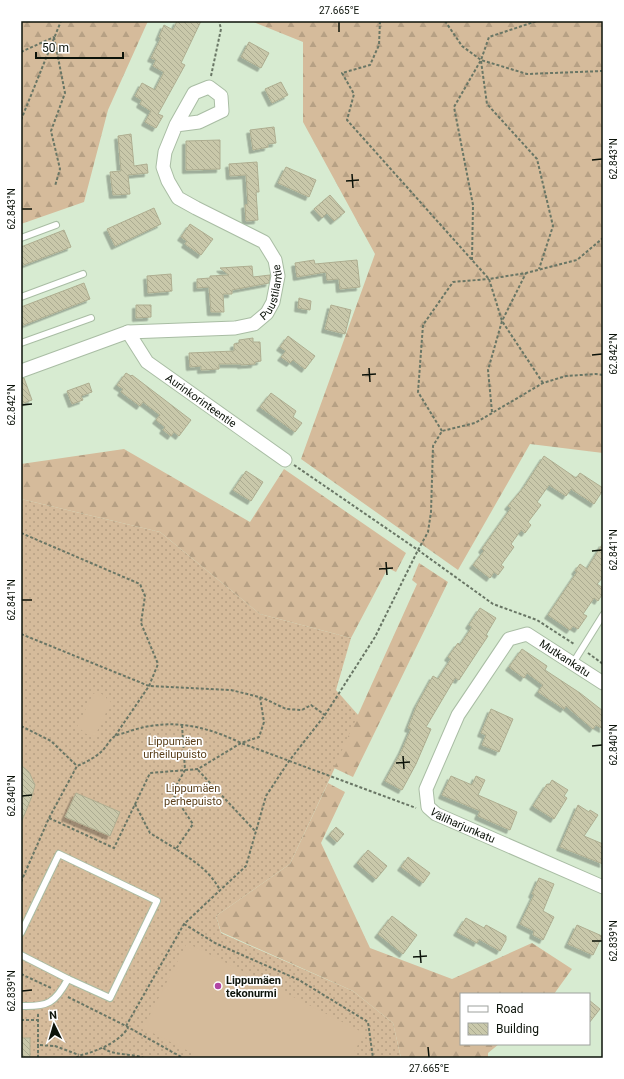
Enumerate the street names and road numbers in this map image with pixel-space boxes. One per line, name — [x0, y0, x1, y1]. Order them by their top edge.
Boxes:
street label: Puustilantie — [257, 263, 285, 323]
street label: Aurinkorinteentie — [163, 371, 239, 430]
street label: Mutkankatu — [537, 637, 593, 680]
street label: Väliharjunkatu — [427, 806, 497, 846]

